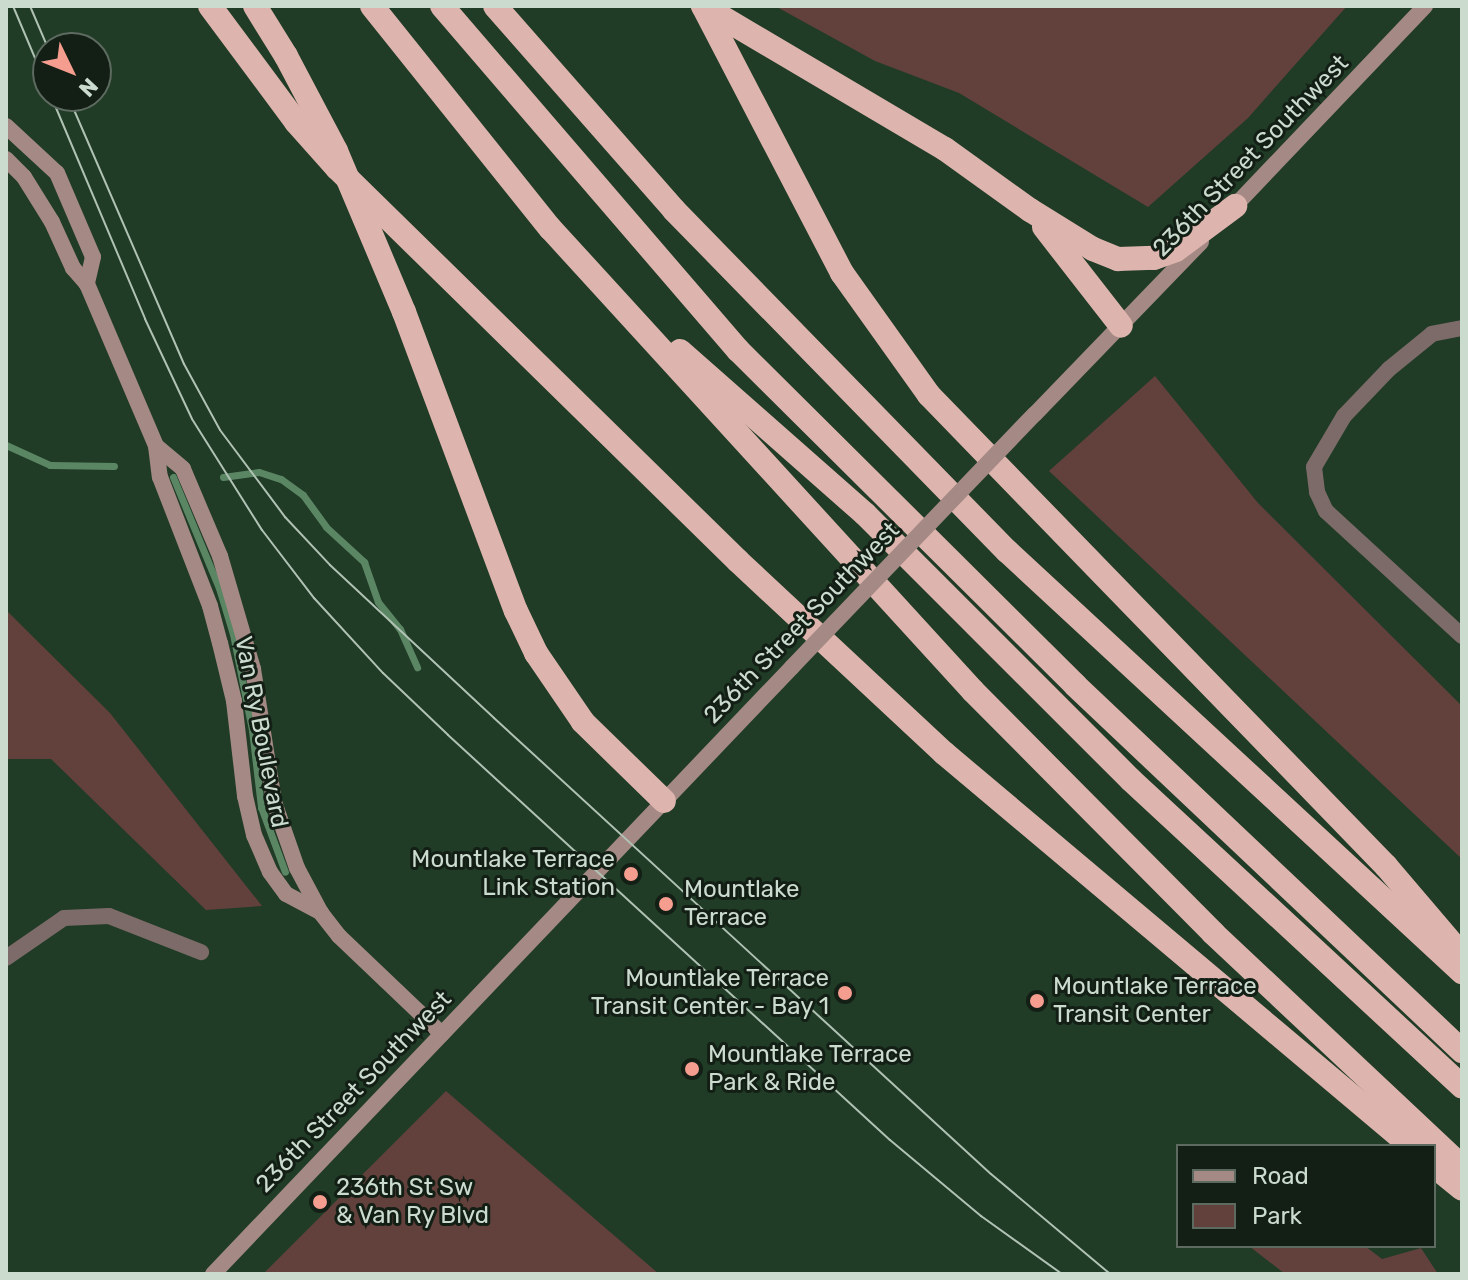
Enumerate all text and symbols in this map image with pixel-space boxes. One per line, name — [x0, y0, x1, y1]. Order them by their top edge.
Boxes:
north arrow — [32, 32, 112, 112]
street label: 236th Street Southwest — [1147, 49, 1355, 263]
text: N — [73, 72, 104, 102]
street label: 236th Street Southwest — [698, 516, 906, 730]
street label: Van Ry Boulevard — [228, 633, 294, 831]
place label: Mountlake Terrace Link Station — [411, 846, 615, 902]
marker: Mountlake Terrace Link Station — [622, 865, 640, 883]
place label: Mountlake Terrace — [684, 876, 799, 932]
marker: Mountlake Terrace — [655, 893, 677, 915]
place label: Mountlake Terrace Transit Center - Bay 1 — [590, 965, 829, 1021]
place label: Mountlake Terrace Transit Center — [1053, 973, 1257, 1029]
marker: Mountlake Terrace Transit Center - Bay 1 — [836, 984, 854, 1002]
street label: 236th Street Southwest — [250, 985, 458, 1199]
marker: Mountlake Terrace Transit Center — [1028, 992, 1046, 1010]
place label: Mountlake Terrace Park & Ride — [708, 1041, 912, 1097]
marker: Mountlake Terrace Park & Ride — [683, 1060, 701, 1078]
legend — [1176, 1144, 1436, 1248]
text: Road — [1252, 1162, 1309, 1190]
place label: 236th St Sw & Van Ry Blvd — [336, 1174, 490, 1230]
marker: 236th St Sw & Van Ry Blvd — [311, 1193, 329, 1211]
text: Park — [1252, 1202, 1302, 1230]

